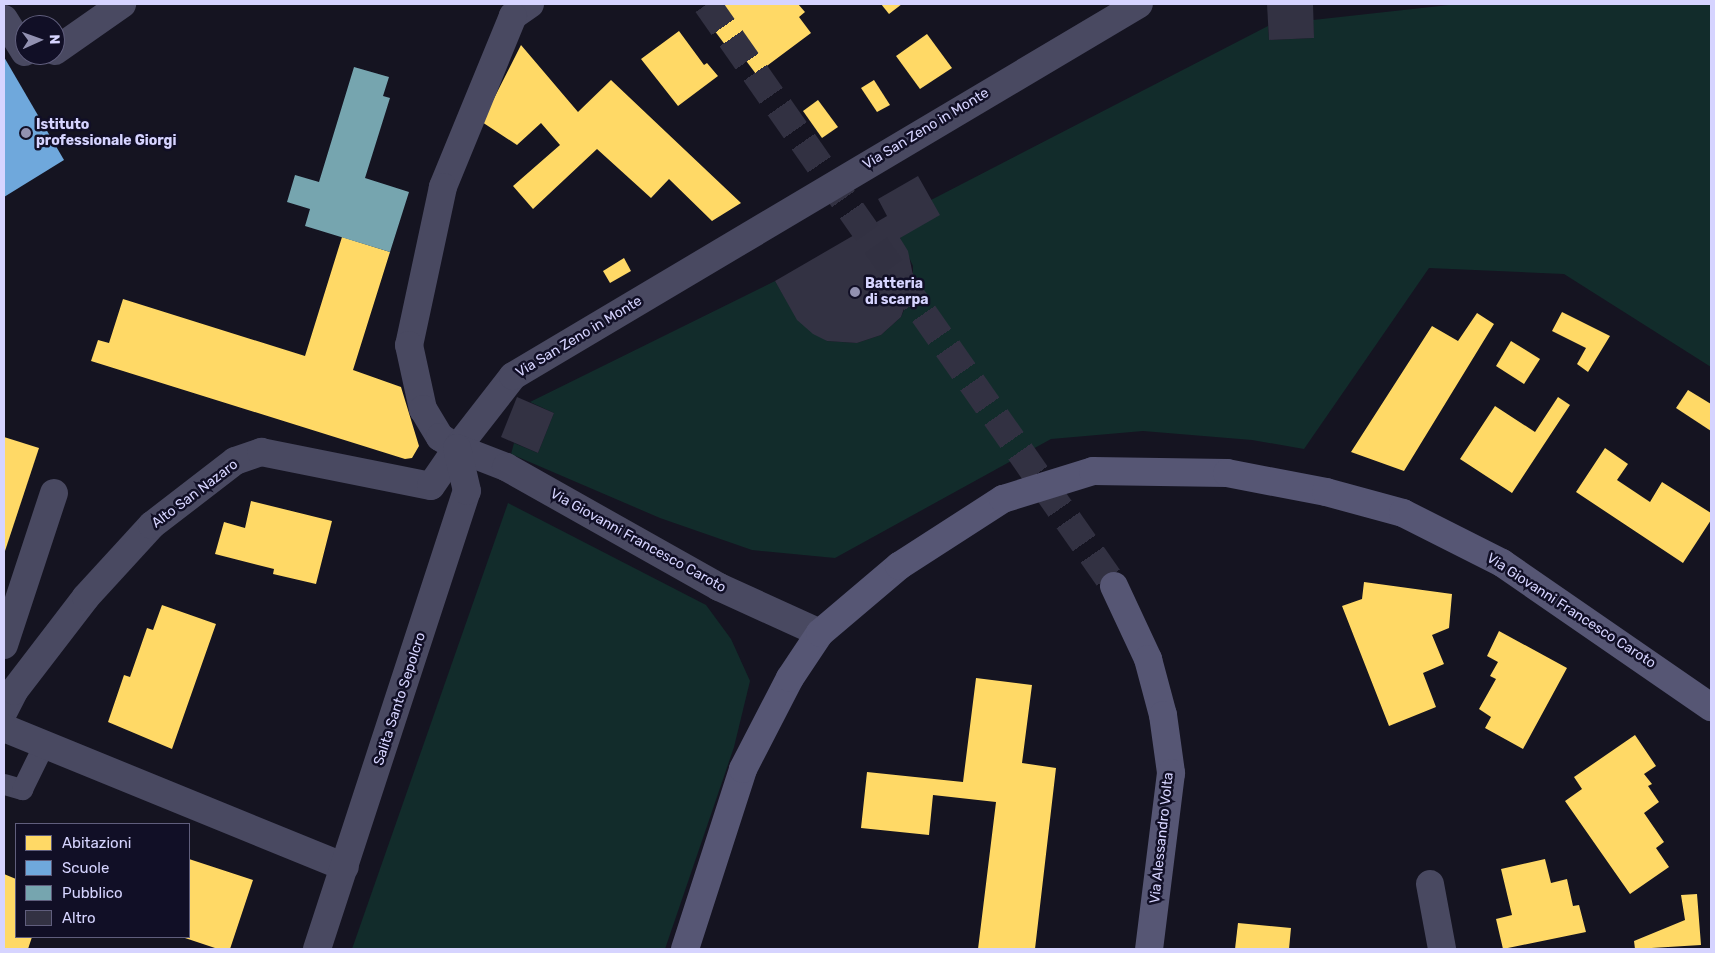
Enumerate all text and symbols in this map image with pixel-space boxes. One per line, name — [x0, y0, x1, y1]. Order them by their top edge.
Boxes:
north arrow — [15, 15, 65, 65]
text: N — [46, 34, 63, 45]
street label: Via San Zeno in Monte — [860, 85, 992, 173]
place label: Istituto professionale Giorgi — [36, 117, 176, 150]
marker: Istituto professionale Giorgi — [20, 127, 32, 139]
place label: Batteria di scarpa — [865, 276, 929, 308]
marker: Batteria di scarpa — [849, 286, 861, 298]
street label: Via San Zeno in Monte — [513, 293, 645, 381]
street label: Alto San Nazaro — [149, 456, 241, 532]
street label: Via Giovanni Francesco Caroto — [547, 486, 729, 596]
street label: Via Giovanni Francesco Caroto — [1483, 550, 1659, 672]
street label: Salita Santo Sepolcro — [371, 630, 429, 768]
street label: Via Alessandro Volta — [1147, 771, 1177, 905]
legend — [15, 823, 190, 938]
text: Abitazioni — [62, 834, 131, 852]
text: Scuole — [62, 859, 109, 877]
text: Pubblico — [62, 884, 123, 902]
text: Altro — [62, 909, 96, 927]

